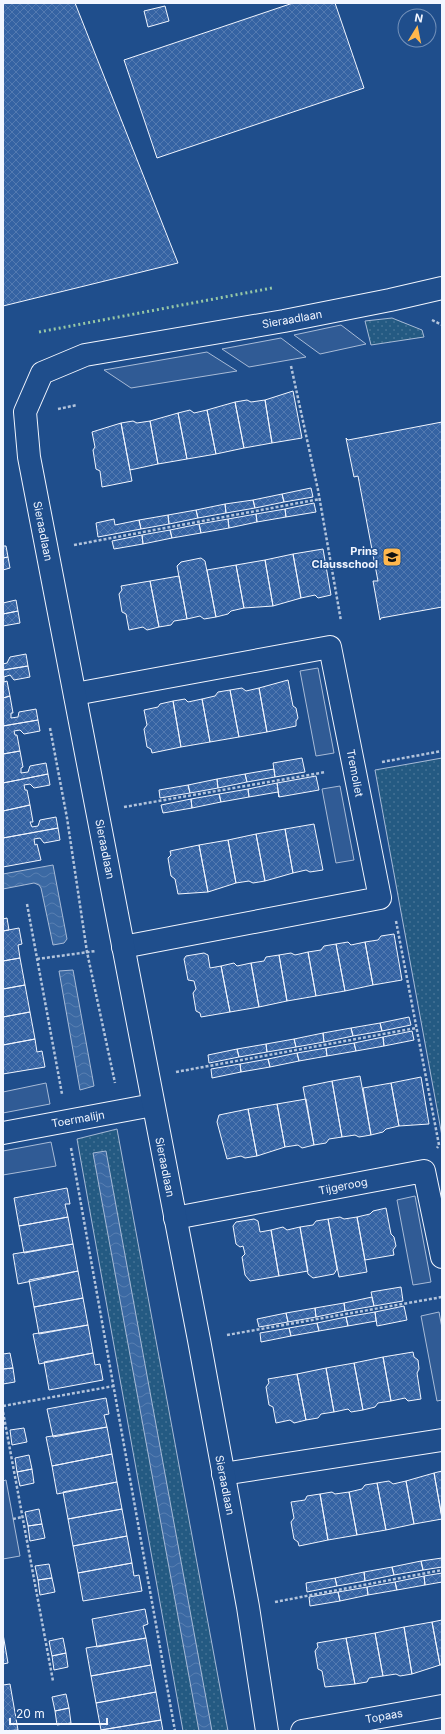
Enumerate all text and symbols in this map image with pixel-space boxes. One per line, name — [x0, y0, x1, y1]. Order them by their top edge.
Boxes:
north arrow — [397, 8, 437, 48]
text: N — [413, 11, 424, 26]
street label: Sieraadlaan — [261, 307, 323, 331]
street label: Sieraadlaan — [30, 500, 56, 562]
place label: Prins Clausschool — [312, 544, 378, 571]
school or university icon: Prins Clausschool — [381, 546, 403, 568]
street label: Tremoliet — [344, 748, 367, 798]
street label: Sieraadlaan — [92, 818, 118, 880]
street label: Toermalijn — [50, 1107, 106, 1131]
street label: Sieraadlaan — [152, 1136, 178, 1198]
street label: Tijgeroog — [317, 1174, 369, 1198]
street label: Sieraadlaan — [212, 1454, 238, 1516]
scale bar — [10, 1700, 107, 1726]
text: 20 m — [16, 1706, 45, 1721]
street label: Topaas — [364, 1706, 404, 1726]

